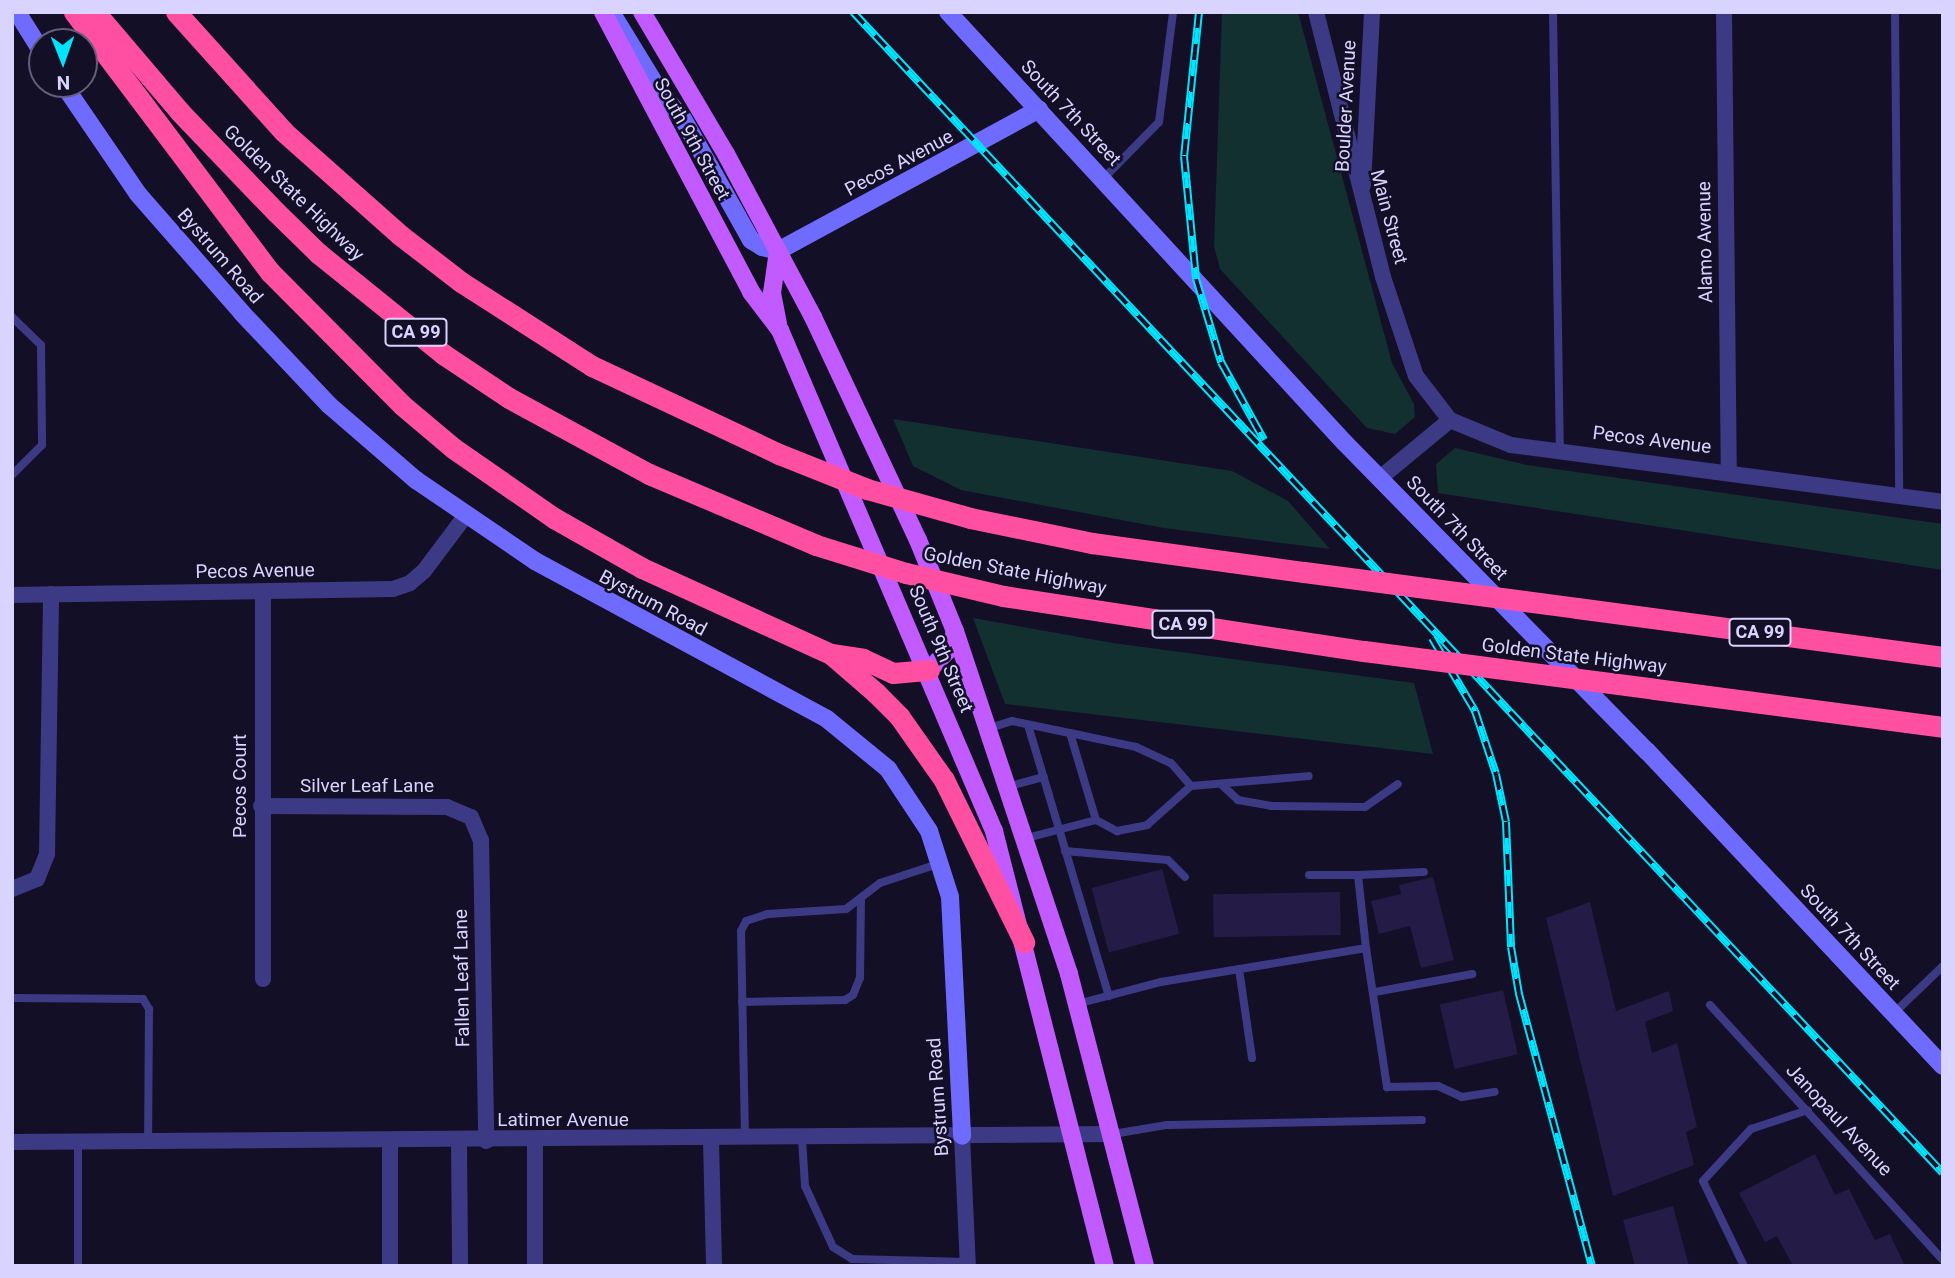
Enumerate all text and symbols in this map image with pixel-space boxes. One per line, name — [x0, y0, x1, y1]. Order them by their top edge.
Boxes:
north arrow — [28, 28, 98, 98]
street label: Boulder Avenue — [1331, 40, 1361, 172]
street label: South 7th Street — [1016, 55, 1126, 171]
text: N — [56, 71, 70, 94]
street label: South 9th Street — [649, 74, 735, 204]
street label: Golden State Highway — [219, 120, 369, 266]
street label: Pecos Avenue — [841, 125, 957, 201]
street label: Main Street — [1365, 167, 1413, 267]
street label: Alamo Avenue — [1693, 181, 1717, 303]
street label: Bystrum Road — [172, 204, 268, 308]
road number: CA 99 — [384, 318, 448, 346]
street label: Pecos Avenue — [1591, 421, 1713, 459]
street label: South 7th Street — [1401, 471, 1513, 585]
street label: Golden State Highway — [922, 542, 1108, 600]
street label: Pecos Avenue — [195, 559, 315, 583]
street label: Bystrum Road — [595, 565, 711, 641]
street label: South 9th Street — [904, 582, 978, 716]
road number: CA 99 — [1152, 610, 1214, 638]
road number: CA 99 — [1728, 618, 1792, 646]
street label: Golden State Highway — [1480, 633, 1668, 679]
street label: Pecos Court — [229, 734, 251, 838]
street label: Silver Leaf Lane — [300, 775, 434, 797]
street label: South 7th Street — [1795, 879, 1905, 995]
street label: Fallen Leaf Lane — [449, 909, 475, 1047]
street label: Bystrum Road — [922, 1037, 954, 1157]
street label: Janopaul Avenue — [1781, 1059, 1897, 1181]
street label: Latimer Avenue — [497, 1109, 629, 1131]

